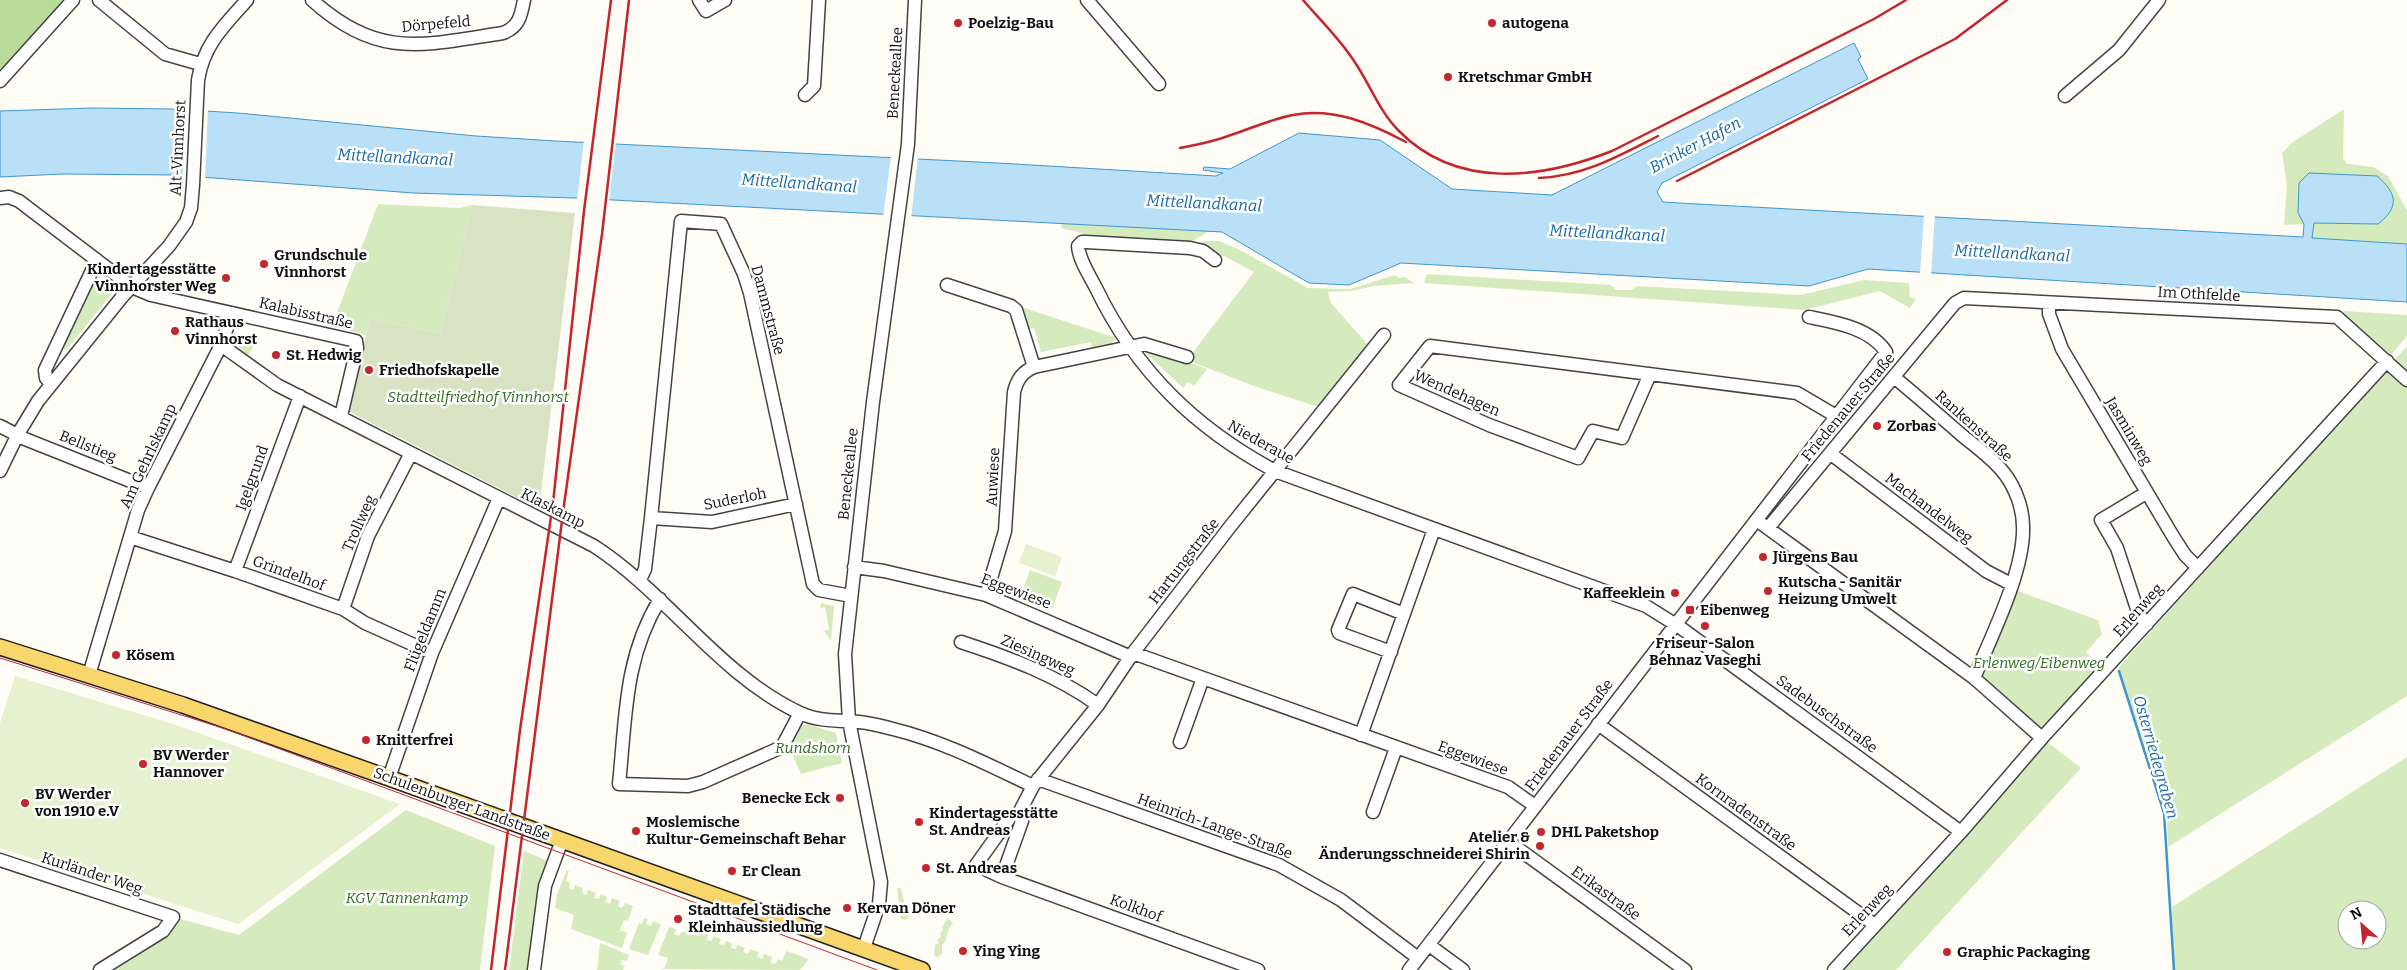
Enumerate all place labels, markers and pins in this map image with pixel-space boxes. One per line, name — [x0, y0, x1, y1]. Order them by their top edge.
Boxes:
place label: Poelzig-Bau — [968, 14, 1054, 32]
place label: autogena — [1502, 14, 1569, 32]
marker: Poelzig-Bau — [952, 17, 964, 29]
marker: autogena — [1486, 17, 1498, 29]
place label: Kretschmar GmbH — [1458, 68, 1592, 86]
marker: Kretschmar GmbH — [1442, 71, 1454, 83]
place label: Grundschule Vinnhorst — [274, 246, 367, 281]
marker: Grundschule Vinnhorst — [258, 258, 270, 270]
place label: Kindertagesstätte Vinnhorster Weg — [87, 260, 216, 295]
marker: Kindertagesstätte Vinnhorster Weg — [220, 272, 232, 284]
place label: Rathaus Vinnhorst — [185, 313, 258, 348]
marker: Rathaus Vinnhorst — [169, 325, 181, 337]
place label: St. Hedwig — [286, 346, 362, 364]
marker: St. Hedwig — [270, 349, 282, 361]
place label: Friedhofskapelle — [379, 361, 499, 379]
marker: Friedhofskapelle — [363, 364, 375, 376]
place label: Zorbas — [1887, 417, 1936, 435]
marker: Zorbas — [1871, 420, 1883, 432]
place label: Jürgens Bau — [1772, 548, 1859, 566]
marker: Jürgens Bau — [1757, 551, 1769, 563]
place label: Kutscha - Sanitär Heizung Umwelt — [1778, 573, 1902, 608]
place label: Kaffeeklein — [1583, 584, 1665, 602]
marker: Kutscha - Sanitär Heizung Umwelt — [1762, 585, 1774, 597]
marker: Kaffeeklein — [1669, 587, 1681, 599]
place label: Eibenweg — [1700, 601, 1770, 619]
marker: Eibenweg — [1684, 604, 1696, 616]
marker: Friseur-Salon Behnaz Vaseghi — [1699, 620, 1711, 632]
place label: Friseur-Salon Behnaz Vaseghi — [1649, 634, 1761, 669]
place label: Kösem — [126, 646, 176, 664]
marker: Kösem — [110, 649, 122, 661]
place label: Knitterfrei — [376, 731, 454, 749]
marker: Knitterfrei — [360, 734, 372, 746]
place label: BV Werder Hannover — [153, 746, 229, 781]
marker: BV Werder Hannover — [137, 758, 149, 770]
place label: BV Werder von 1910 e.V — [34, 785, 120, 820]
place label: Benecke Eck — [742, 789, 830, 807]
marker: Benecke Eck — [834, 792, 846, 804]
marker: BV Werder von 1910 e.V — [19, 797, 31, 809]
place label: Kindertagesstätte St. Andreas — [929, 804, 1058, 839]
place label: Moslemische Kultur-Gemeinschaft Behar — [646, 813, 846, 848]
marker: Kindertagesstätte St. Andreas — [913, 816, 925, 828]
place label: DHL Paketshop — [1551, 823, 1659, 841]
marker: Moslemische Kultur-Gemeinschaft Behar — [630, 825, 642, 837]
marker: DHL Paketshop — [1535, 826, 1547, 838]
place label: Atelier & Änderungsschneiderei Shirin — [1319, 828, 1530, 863]
marker: Atelier & Änderungsschneiderei Shirin — [1534, 840, 1546, 852]
place label: St. Andreas — [936, 859, 1017, 877]
place label: Er Clean — [742, 862, 801, 880]
marker: St. Andreas — [920, 862, 932, 874]
marker: Er Clean — [726, 865, 738, 877]
place label: Kervan Döner — [857, 899, 956, 917]
place label: Stadttafel Städische Kleinhaussiedlung — [688, 901, 831, 936]
marker: Kervan Döner — [841, 902, 853, 914]
marker: Stadttafel Städische Kleinhaussiedlung — [672, 913, 684, 925]
place label: Ying Ying — [973, 942, 1040, 960]
place label: Graphic Packaging — [1957, 943, 2090, 961]
marker: Ying Ying — [957, 945, 969, 957]
marker: Graphic Packaging — [1941, 946, 1953, 958]

